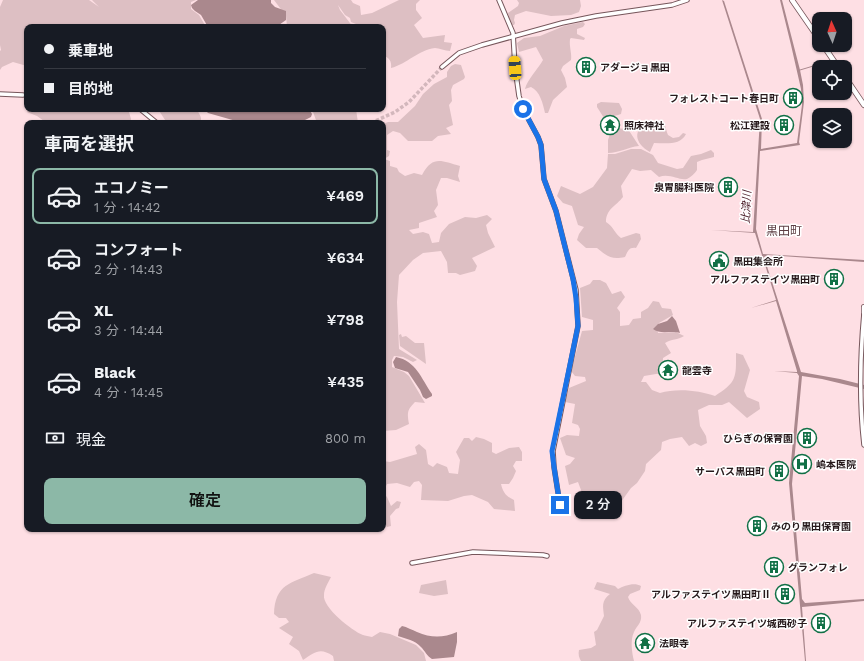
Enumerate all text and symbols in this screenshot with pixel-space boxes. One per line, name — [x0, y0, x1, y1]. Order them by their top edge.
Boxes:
north arrow — [812, 12, 852, 52]
map controls — [812, 12, 852, 148]
text: 乗車地 — [68, 42, 113, 60]
car — [508, 56, 522, 80]
building icon: アダージョ黒田 — [575, 56, 597, 78]
button: locate — [812, 60, 852, 100]
place label: アダージョ黒田 — [600, 62, 670, 73]
text: 目的地 — [68, 80, 113, 98]
building icon: フォレストコート春日町 — [782, 87, 804, 109]
place label: フォレストコート春日町 — [669, 93, 779, 104]
route start — [514, 100, 532, 118]
button: layers — [812, 108, 852, 148]
temple icon: 照床神社 — [599, 114, 621, 136]
building icon: 松江建設 — [773, 114, 795, 136]
place label: 照床神社 — [624, 120, 665, 131]
place label: 松江建設 — [730, 120, 770, 131]
text: 車両を選択 — [44, 133, 134, 154]
building icon: 泉胃腸科医院 — [717, 176, 739, 198]
icon: car — [46, 178, 82, 214]
text: エコノミー — [94, 179, 169, 197]
place label: 泉胃腸科医院 — [654, 182, 714, 193]
text: ¥469 — [326, 187, 364, 205]
water label: 比津川 — [739, 189, 754, 224]
text: 1 分 · 14:42 — [94, 200, 160, 215]
district label: 黒田町 — [766, 224, 802, 238]
icon: car — [46, 240, 82, 276]
text: コンフォート — [94, 241, 184, 259]
text: ¥634 — [327, 249, 364, 267]
public building icon: 黒田集会所 — [708, 250, 730, 272]
place label: 黒田集会所 — [733, 256, 783, 267]
text: 2 分 · 14:43 — [94, 262, 163, 277]
building icon: アルファステイツ黒田町 — [823, 268, 845, 290]
place label: アルファステイツ黒田町 — [710, 274, 820, 285]
icon: car — [46, 302, 82, 338]
text: XL — [94, 302, 113, 320]
text: ¥798 — [327, 311, 364, 329]
text: 3 分 · 14:44 — [94, 323, 163, 338]
temple icon: 龍雲寺 — [657, 359, 679, 381]
icon: car — [46, 364, 82, 400]
text: Black — [94, 364, 136, 382]
place label: 龍雲寺 — [682, 365, 712, 376]
text: ¥435 — [327, 373, 364, 391]
text: 4 分 · 14:45 — [94, 385, 163, 400]
icon: cash — [44, 427, 66, 449]
building icon: ひらぎの保育園 — [796, 427, 818, 449]
text: 現金 — [76, 431, 106, 449]
text: 800 m — [325, 431, 366, 446]
place label: ひらぎの保育園 — [723, 433, 793, 444]
hospital icon: 嶋本医院 — [791, 453, 813, 475]
place label: 嶋本医院 — [816, 459, 856, 470]
building icon: サーパス黒田町 — [768, 460, 790, 482]
place label: サーパス黒田町 — [695, 466, 765, 477]
button: 確定 — [44, 478, 366, 524]
callout: 2 分 — [574, 491, 622, 519]
route end — [551, 496, 569, 514]
text: 2 分 — [586, 497, 610, 512]
building icon: みのり黒田保育園 — [746, 515, 768, 537]
place label: みのり黒田保育園 — [771, 521, 851, 532]
building icon: グランフォレ — [763, 556, 785, 578]
place label: グランフォレ — [788, 562, 848, 573]
building icon: アルファステイツ黒田町Ⅱ — [774, 583, 796, 605]
place label: アルファステイツ黒田町Ⅱ — [651, 589, 771, 600]
building icon: アルファステイツ城西砂子 — [810, 612, 832, 634]
place label: アルファステイツ城西砂子 — [687, 618, 807, 629]
temple icon: 法眼寺 — [634, 632, 656, 654]
place label: 法眼寺 — [659, 638, 689, 649]

